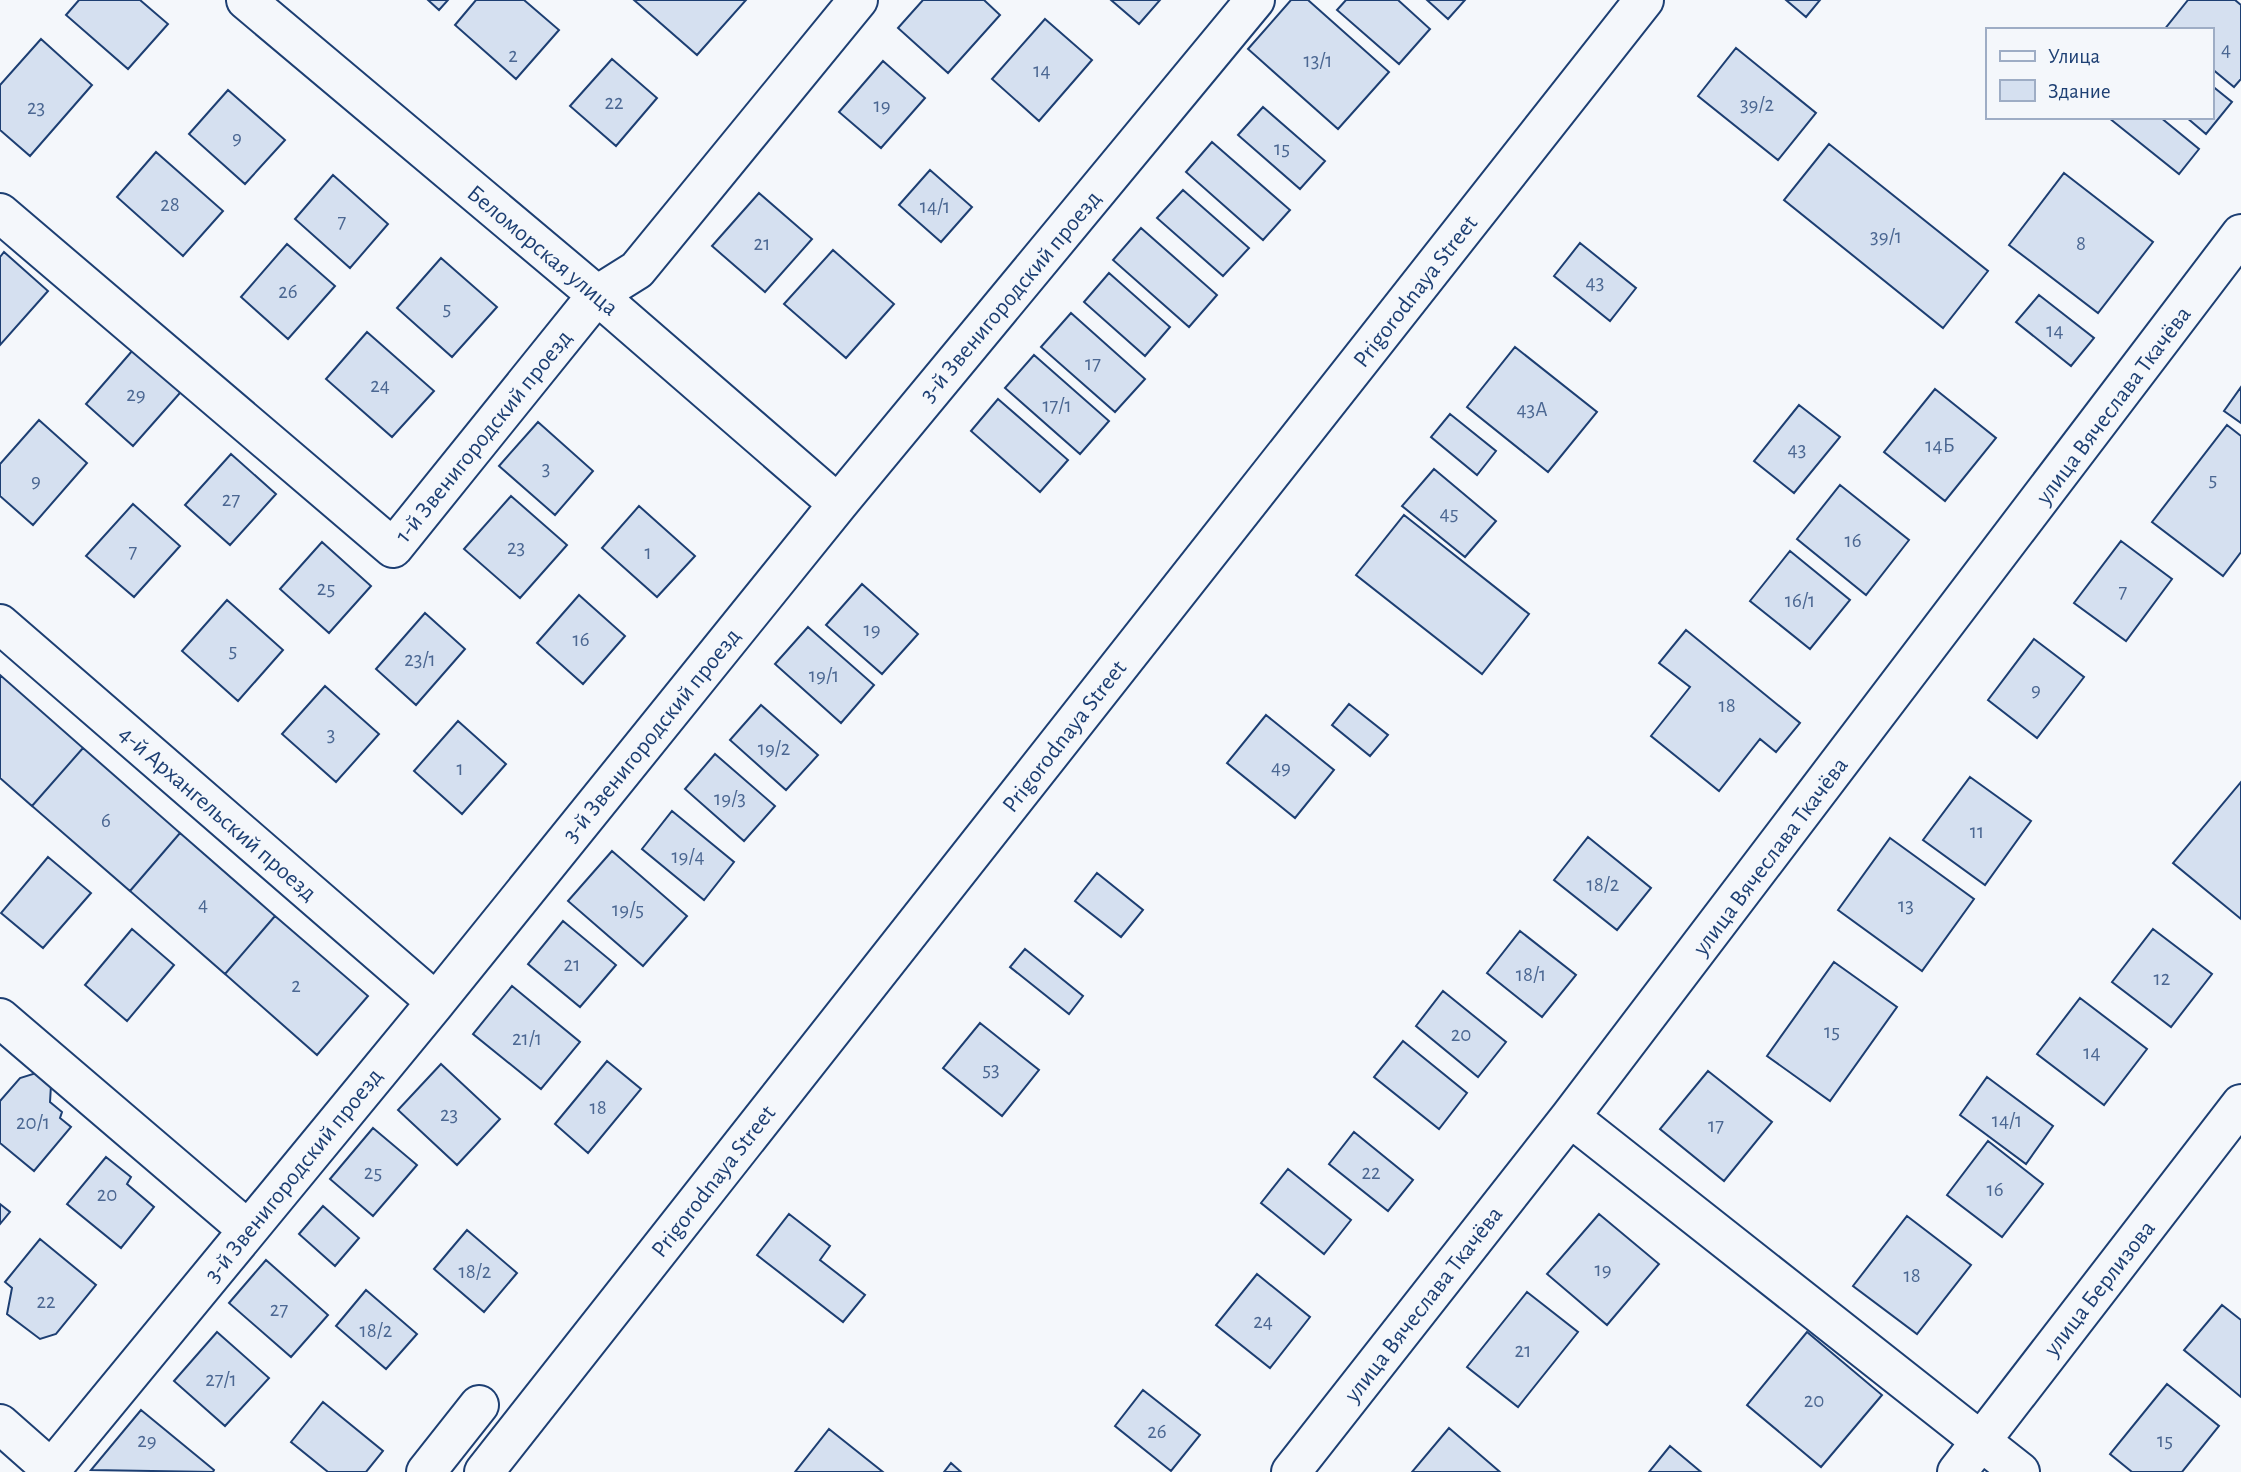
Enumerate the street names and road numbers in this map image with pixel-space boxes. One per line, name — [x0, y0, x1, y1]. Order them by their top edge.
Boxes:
street label: Беломорская улица — [462, 181, 622, 321]
street label: 3-й Звенигородский проезд — [916, 187, 1106, 407]
street label: Prigorodnaya Street — [1349, 211, 1483, 372]
street label: улица Вячеслава Ткачёва — [2031, 302, 2196, 510]
street label: 1-й Звенигородский проезд — [391, 326, 577, 547]
street label: 3-й Звенигородский проезд — [558, 624, 745, 847]
street label: Prigorodnaya Street — [998, 656, 1132, 817]
street label: 4-й Архангельский проезд — [113, 719, 323, 907]
street label: улица Вячеслава Ткачёва — [1688, 753, 1853, 961]
street label: 3-й Звенигородский проезд — [200, 1064, 387, 1287]
street label: Prigorodnaya Street — [647, 1101, 781, 1262]
street label: улица Вячеслава Ткачёва — [1340, 1202, 1507, 1408]
street label: улица Берлизова — [2039, 1216, 2160, 1362]

